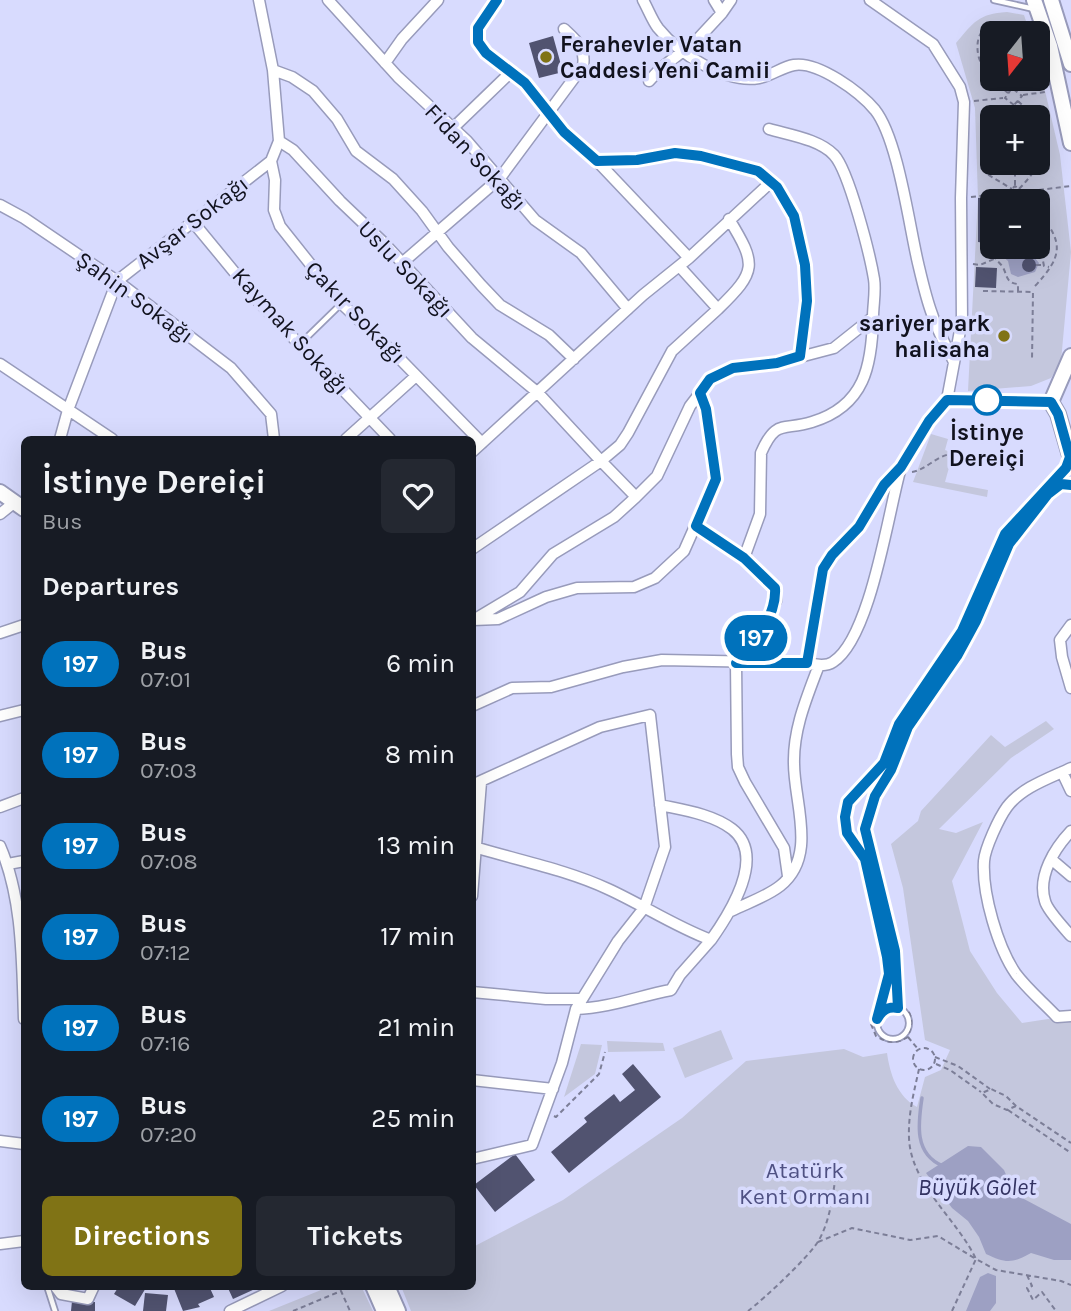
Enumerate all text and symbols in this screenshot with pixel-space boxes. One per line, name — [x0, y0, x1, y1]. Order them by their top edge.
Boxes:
north arrow — [980, 21, 1050, 91]
map controls — [980, 21, 1050, 259]
place label: Ferahevler Vatan Caddesi Yeni Camii — [560, 31, 770, 84]
marker: Ferahevler Vatan Caddesi Yeni Camii — [538, 49, 554, 65]
street label: Fidan Sokağı — [419, 98, 532, 216]
button: + — [980, 105, 1050, 175]
street label: Avşar Sokağı — [131, 170, 254, 275]
button: − — [980, 189, 1050, 259]
street label: Uslu Sokağı — [353, 215, 459, 324]
street label: Şahin Sokağı — [71, 246, 199, 349]
street label: Çakır Sokağı — [300, 255, 411, 369]
street label: Kaymak Sokağı — [226, 262, 355, 401]
place label: sariyer park halisaha — [859, 310, 990, 363]
marker: sariyer park halisaha — [996, 328, 1012, 344]
marker: İstinye Dereiçi — [972, 385, 1002, 415]
place label: İstinye Dereiçi — [949, 418, 1025, 472]
button: heart — [381, 459, 455, 533]
text: İstinye Dereiçi — [42, 463, 266, 501]
text: Bus — [42, 508, 82, 535]
text: Departures — [42, 571, 179, 602]
line badge: 197 — [716, 615, 796, 661]
text: 197 — [738, 624, 774, 652]
text: Bus — [140, 635, 187, 666]
text: 6 min — [386, 648, 455, 679]
text: 197 — [63, 650, 98, 678]
text: 07:01 — [140, 666, 191, 693]
text: Bus — [140, 726, 187, 757]
text: 8 min — [385, 739, 455, 770]
text: 197 — [63, 741, 98, 769]
text: 07:03 — [140, 757, 197, 784]
text: Bus — [140, 817, 187, 848]
text: 13 min — [377, 830, 455, 861]
text: 197 — [63, 832, 98, 860]
text: 07:08 — [140, 848, 198, 875]
text: Bus — [140, 908, 187, 939]
text: 17 min — [380, 921, 455, 952]
text: 197 — [63, 923, 98, 951]
text: 07:12 — [140, 939, 191, 966]
text: Bus — [140, 999, 187, 1030]
text: 21 min — [377, 1012, 455, 1043]
text: 197 — [63, 1014, 98, 1042]
text: 07:16 — [140, 1030, 191, 1057]
text: Bus — [140, 1090, 187, 1121]
text: 25 min — [371, 1103, 455, 1134]
text: 197 — [63, 1105, 98, 1133]
text: 07:20 — [140, 1121, 197, 1148]
park label: Atatürk Kent Ormanı — [739, 1157, 871, 1210]
water label: Büyük Gölet — [918, 1173, 1037, 1201]
button: Directions — [42, 1196, 242, 1276]
button: Tickets — [256, 1196, 455, 1276]

